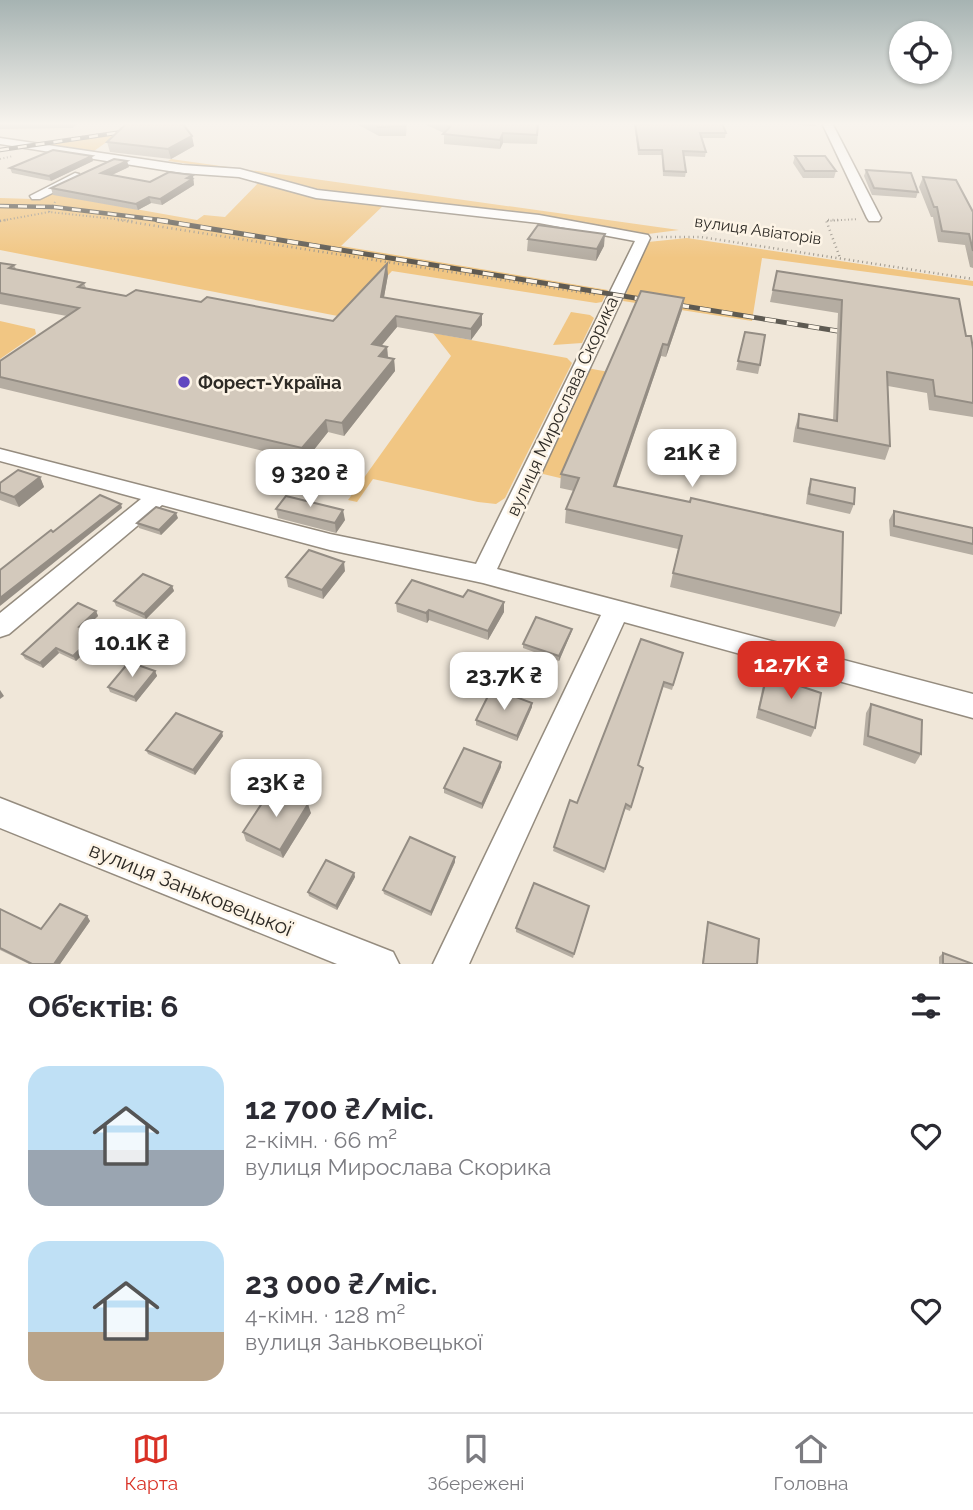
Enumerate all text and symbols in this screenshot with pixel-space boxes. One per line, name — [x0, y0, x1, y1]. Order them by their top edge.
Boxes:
map controls — [889, 21, 952, 84]
button: locate — [889, 21, 952, 84]
street label: вулиця Авіаторів — [694, 212, 822, 248]
street label: вулиця Мирослава Скорика — [502, 293, 622, 519]
place label: Форест-Україна — [198, 372, 342, 393]
marker: Форест-Україна — [176, 374, 192, 390]
pin: 21K ₴ — [643, 430, 741, 489]
text: 21K ₴ — [663, 438, 721, 465]
pin: 9 320 ₴ — [245, 449, 375, 509]
text: 9 320 ₴ — [272, 458, 348, 485]
pin: 10.1K ₴ — [67, 620, 197, 679]
text: 10.1K ₴ — [95, 628, 169, 655]
pin: 12.7K ₴ — [726, 642, 856, 701]
text: 12.7K ₴ — [754, 650, 828, 677]
pin: 23.7K ₴ — [439, 652, 569, 712]
text: 23.7K ₴ — [466, 661, 542, 688]
pin: 23K ₴ — [227, 760, 325, 819]
text: 23K ₴ — [247, 768, 305, 795]
street label: вулиця Заньковецької — [86, 837, 297, 941]
icon: filters — [907, 987, 945, 1025]
text: Об’єктів: 6 — [28, 989, 179, 1024]
text: 12 700 ₴/міс. — [245, 1091, 434, 1126]
icon: home — [84, 1094, 168, 1178]
icon: heart — [907, 1117, 945, 1155]
text: 2-кімн. · 66 m² — [245, 1126, 397, 1153]
text: вулиця Мирослава Скорика — [245, 1153, 551, 1180]
text: 23 000 ₴/міс. — [245, 1266, 438, 1301]
icon: home — [84, 1269, 168, 1353]
icon: heart — [907, 1292, 945, 1330]
text: 4-кімн. · 128 m² — [245, 1301, 406, 1328]
text: вулиця Заньковецької — [245, 1328, 483, 1355]
tab: Карта — [125, 1430, 178, 1494]
tab: Збережені — [427, 1430, 524, 1494]
tab: Головна — [774, 1430, 848, 1494]

